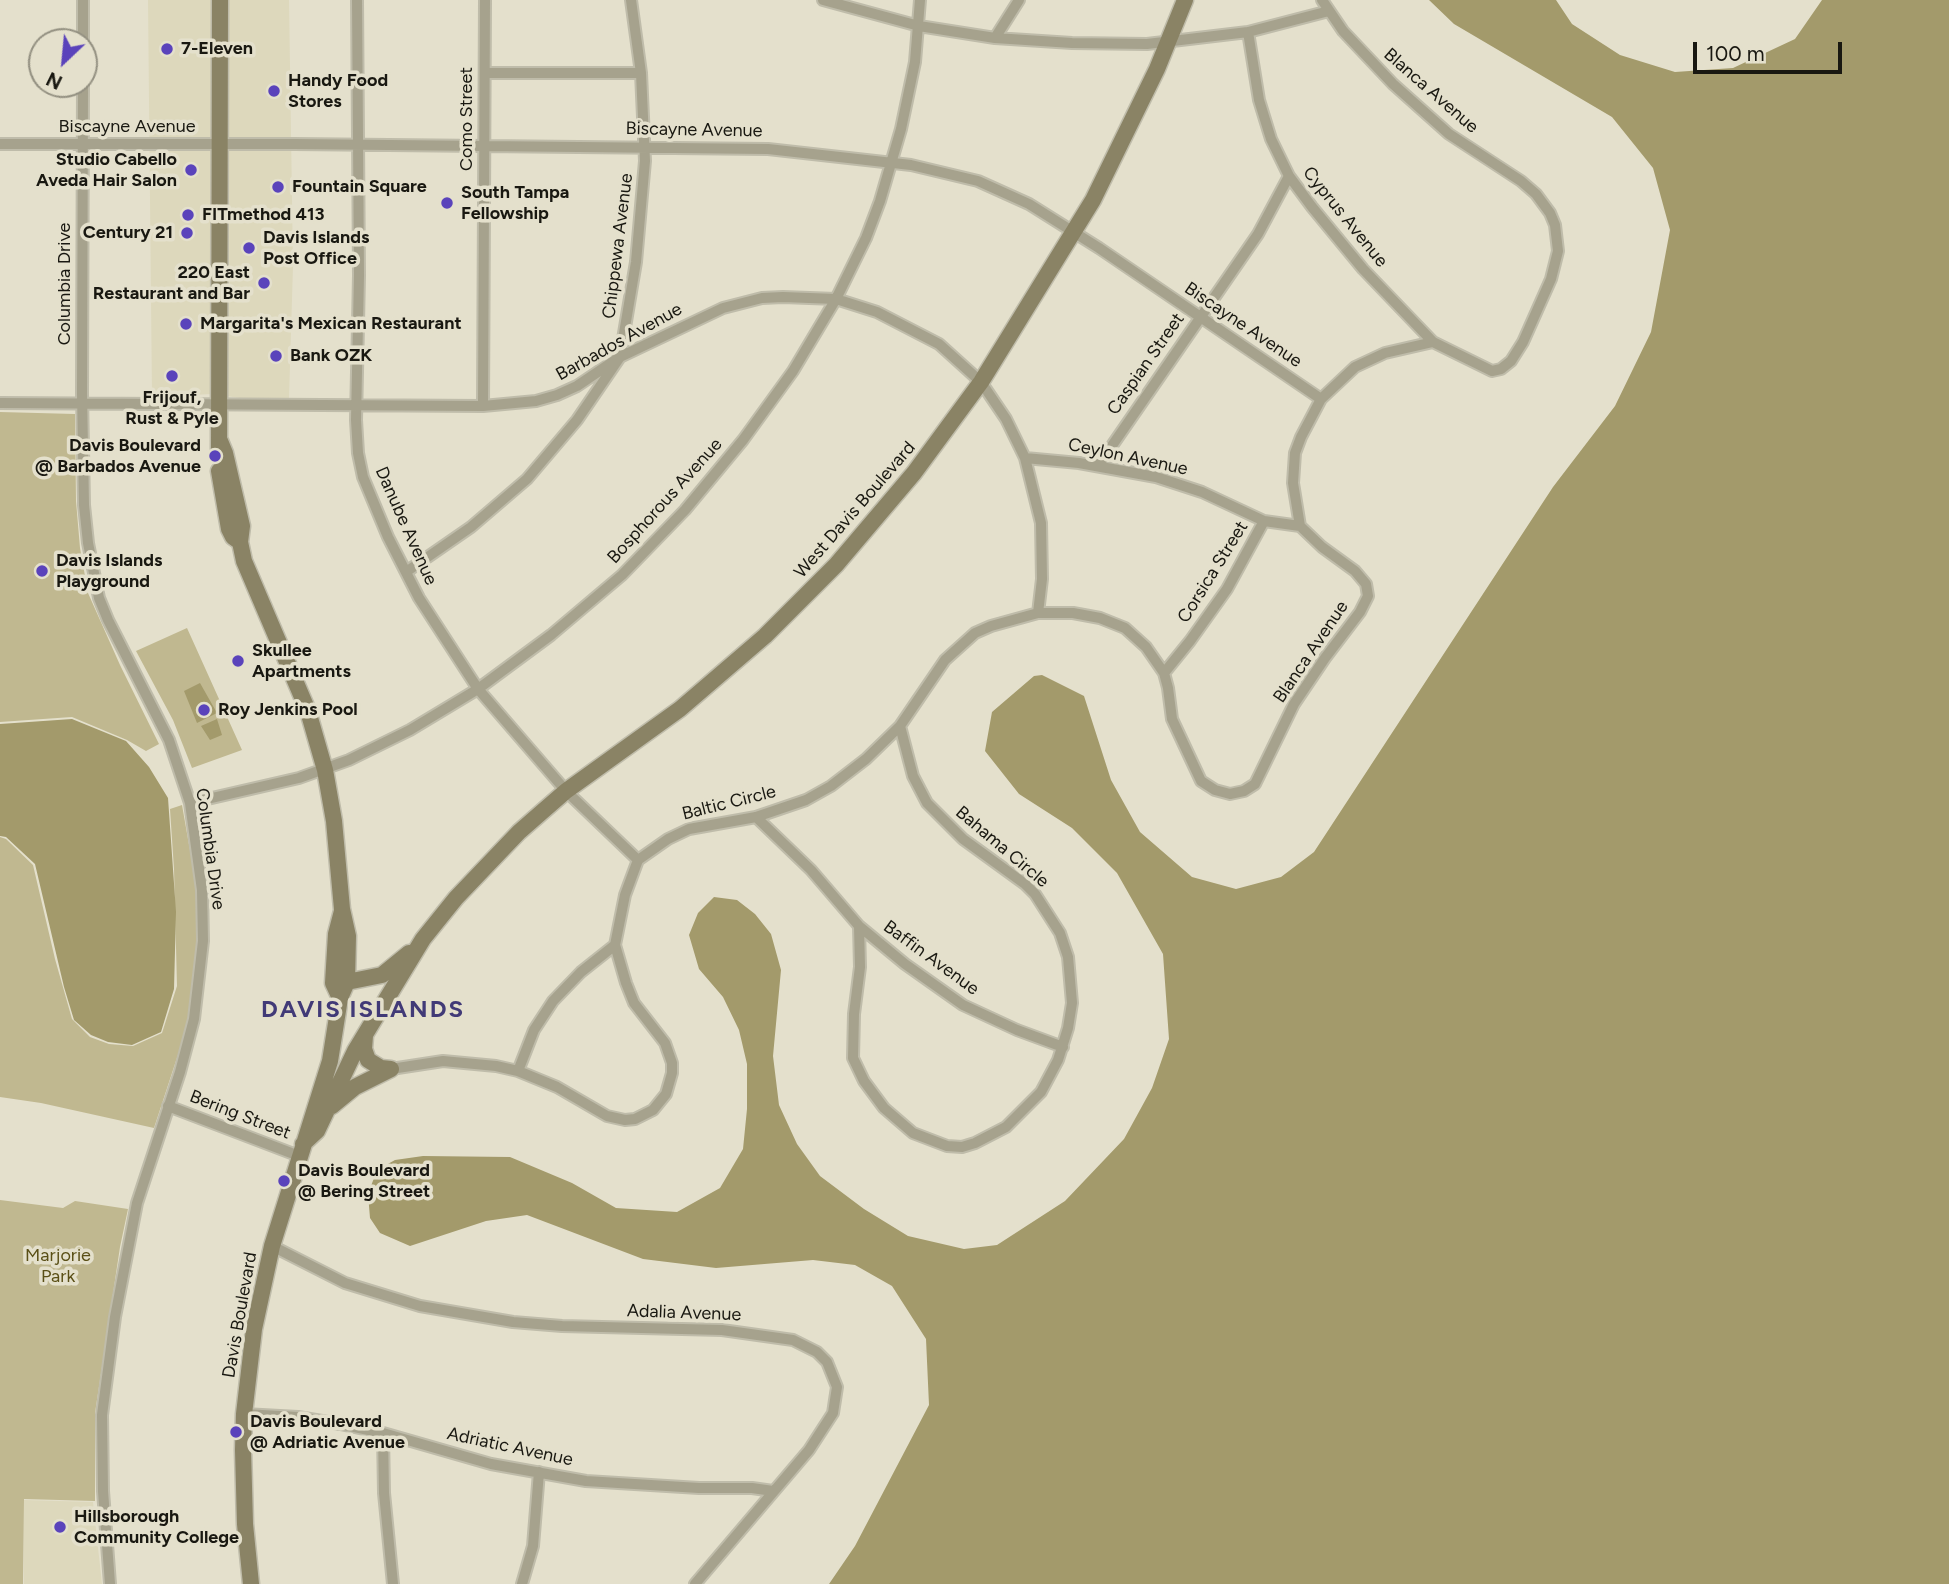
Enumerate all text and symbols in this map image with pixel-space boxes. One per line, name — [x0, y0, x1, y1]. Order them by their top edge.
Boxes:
north arrow — [28, 28, 98, 98]
scale bar — [1697, 28, 1846, 72]
place label: 7-Eleven — [181, 38, 253, 60]
marker: 7-Eleven — [159, 41, 175, 57]
text: 100 m — [1706, 41, 1765, 66]
street label: Blanca Avenue — [1379, 44, 1483, 138]
text: N — [43, 67, 66, 94]
street label: Como Street — [456, 67, 478, 171]
place label: Handy Food Stores — [288, 70, 388, 112]
marker: Handy Food Stores — [266, 83, 282, 99]
street label: Biscayne Avenue — [58, 116, 196, 138]
street label: Biscayne Avenue — [625, 118, 763, 142]
place label: Studio Cabello Aveda Hair Salon — [36, 149, 177, 192]
marker: Studio Cabello Aveda Hair Salon — [183, 162, 199, 178]
street label: Cyprus Avenue — [1298, 162, 1392, 272]
street label: Chippewa Avenue — [598, 172, 638, 320]
place label: Fountain Square — [292, 176, 427, 198]
marker: Fountain Square — [270, 179, 286, 195]
place label: South Tampa Fellowship — [461, 182, 569, 224]
marker: South Tampa Fellowship — [439, 195, 455, 211]
place label: FITmethod 413 — [202, 204, 325, 226]
marker: FITmethod 413 — [180, 207, 196, 223]
place label: Century 21 — [83, 222, 173, 244]
street label: Columbia Drive — [54, 223, 76, 345]
marker: Century 21 — [179, 225, 195, 241]
place label: Davis Islands Post Office — [263, 227, 369, 270]
marker: Davis Islands Post Office — [241, 240, 257, 256]
place label: 220 East Restaurant and Bar — [93, 262, 250, 304]
marker: 220 East Restaurant and Bar — [256, 275, 272, 291]
street label: Biscayne Avenue — [1180, 278, 1306, 372]
street label: Barbados Avenue — [552, 298, 686, 386]
street label: Caspian Street — [1103, 309, 1189, 419]
place label: Margarita's Mexican Restaurant — [200, 313, 462, 335]
marker: Margarita's Mexican Restaurant — [178, 316, 194, 332]
place label: Bank OZK — [290, 345, 372, 367]
marker: Bank OZK — [268, 348, 284, 364]
marker: Frijouf, Rust & Pyle — [164, 368, 180, 384]
place label: Frijouf, Rust & Pyle — [125, 387, 219, 430]
street label: Bosphorous Avenue — [603, 434, 727, 568]
street label: Ceylon Avenue — [1066, 434, 1190, 480]
place label: Davis Boulevard @ Barbados Avenue — [35, 435, 201, 478]
street label: West Davis Boulevard — [790, 437, 920, 583]
marker: Davis Boulevard @ Barbados Avenue — [207, 448, 223, 464]
street label: Danube Avenue — [370, 463, 442, 589]
street label: Corsica Street — [1173, 517, 1253, 627]
place label: Davis Islands Playground — [56, 550, 162, 592]
marker: Davis Islands Playground — [34, 563, 50, 579]
street label: Blanca Avenue — [1269, 597, 1353, 707]
place label: Skullee Apartments — [252, 640, 351, 682]
marker: Skullee Apartments — [230, 653, 246, 669]
place label: Roy Jenkins Pool — [218, 699, 358, 721]
marker: Roy Jenkins Pool — [196, 702, 212, 718]
street label: Baltic Circle — [680, 781, 778, 825]
street label: Columbia Drive — [191, 787, 229, 911]
street label: Bahama Circle — [951, 802, 1053, 892]
street label: Baffin Avenue — [879, 916, 983, 1000]
district label: DAVIS ISLANDS — [263, 996, 463, 1024]
street label: Bering Street — [186, 1086, 294, 1144]
place label: Davis Boulevard @ Bering Street — [298, 1160, 430, 1202]
marker: Davis Boulevard @ Bering Street — [276, 1173, 292, 1189]
park label: Marjorie Park — [25, 1245, 91, 1288]
street label: Davis Boulevard — [218, 1250, 262, 1380]
street label: Adalia Avenue — [626, 1300, 742, 1326]
place label: Davis Boulevard @ Adriatic Avenue — [250, 1411, 405, 1454]
street label: Adriatic Avenue — [445, 1423, 575, 1471]
marker: Davis Boulevard @ Adriatic Avenue — [228, 1424, 244, 1440]
place label: Hillsborough Community College — [74, 1506, 239, 1548]
marker: Hillsborough Community College — [52, 1519, 68, 1535]

